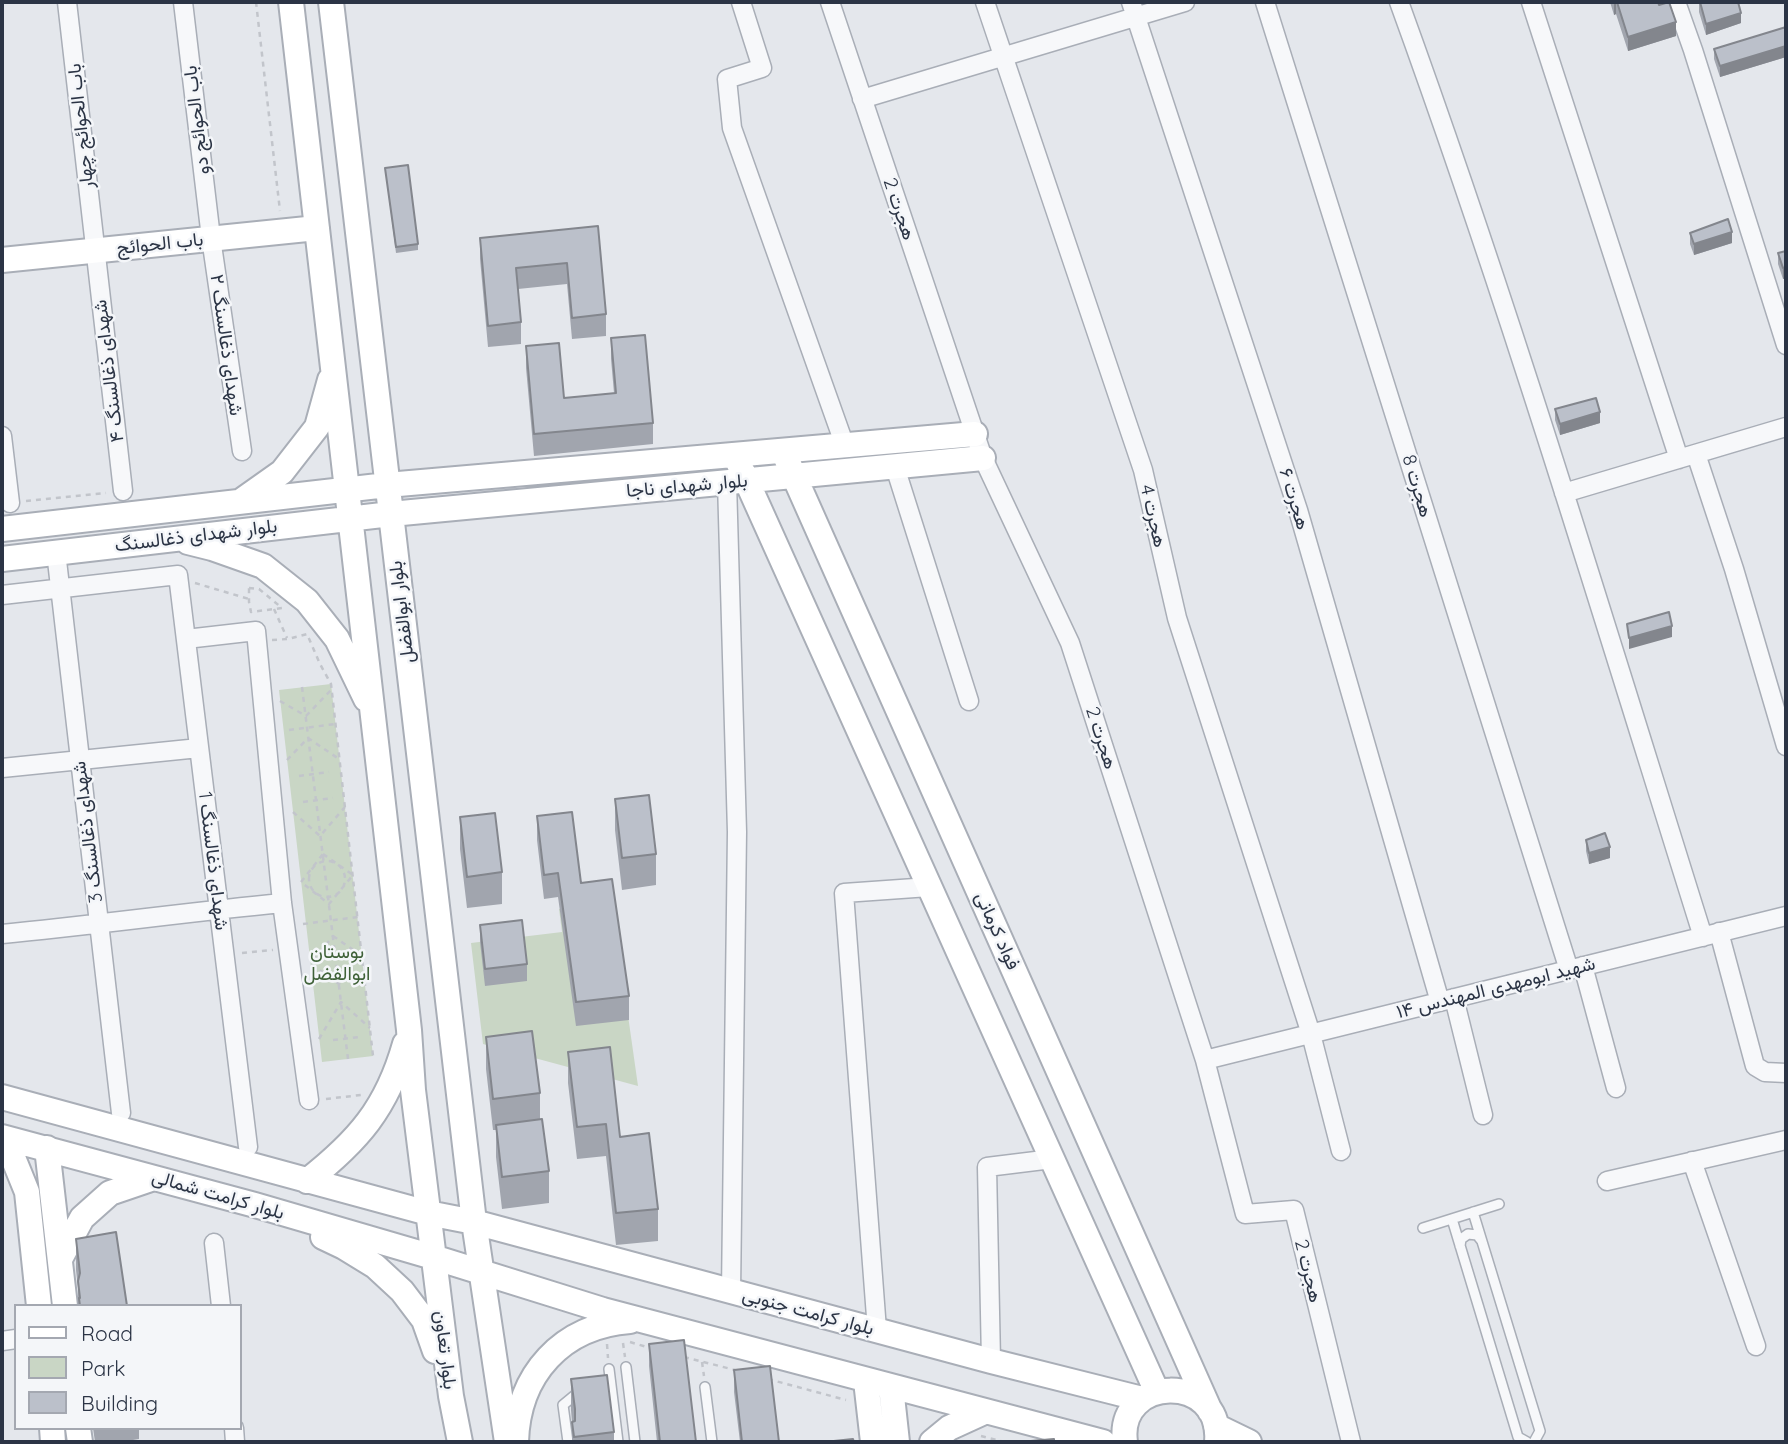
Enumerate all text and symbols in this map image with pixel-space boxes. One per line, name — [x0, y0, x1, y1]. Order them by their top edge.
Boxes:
street label: باب الحوائج چهار — [63, 62, 99, 190]
street label: باب الحوائج دو — [179, 64, 215, 176]
street label: هجرت 2 — [878, 175, 920, 243]
street label: باب الحوائج — [116, 228, 204, 260]
street label: شهدای ذغالسنگ ۲ — [205, 273, 247, 417]
street label: شهدای ذغالسنگ ۴ — [89, 298, 129, 444]
street label: هجرت 8 — [1397, 452, 1437, 520]
street label: هجرت ۶ — [1274, 466, 1314, 532]
street label: بلوار شهدای ناجا — [625, 469, 749, 503]
street label: هجرت 4 — [1135, 482, 1171, 550]
street label: بلوار شهدای ذغالسنگ — [113, 515, 279, 557]
street label: بلوار ابوالفضل — [384, 559, 420, 665]
street label: هجرت 2 — [1080, 704, 1122, 772]
street label: شهدای ذغالسنگ 3 — [68, 760, 108, 904]
street label: شهدای ذغالسنگ 1 — [193, 790, 233, 932]
street label: فواد کرمانی — [970, 888, 1024, 974]
park label: بوستان ابوالفضل — [304, 941, 370, 985]
street label: شهید ابومهدی المهندس ۱۴ — [1394, 952, 1598, 1024]
street label: بلوار کرامت شمالی — [149, 1165, 287, 1225]
street label: هجرت 2 — [1289, 1237, 1327, 1305]
street label: بلوار کرامت جنوبی — [740, 1283, 876, 1341]
legend — [14, 1304, 242, 1430]
street label: بلوار تعاون — [429, 1309, 461, 1391]
text: Road — [81, 1320, 133, 1346]
text: Park — [81, 1355, 125, 1381]
text: Building — [81, 1390, 158, 1416]

